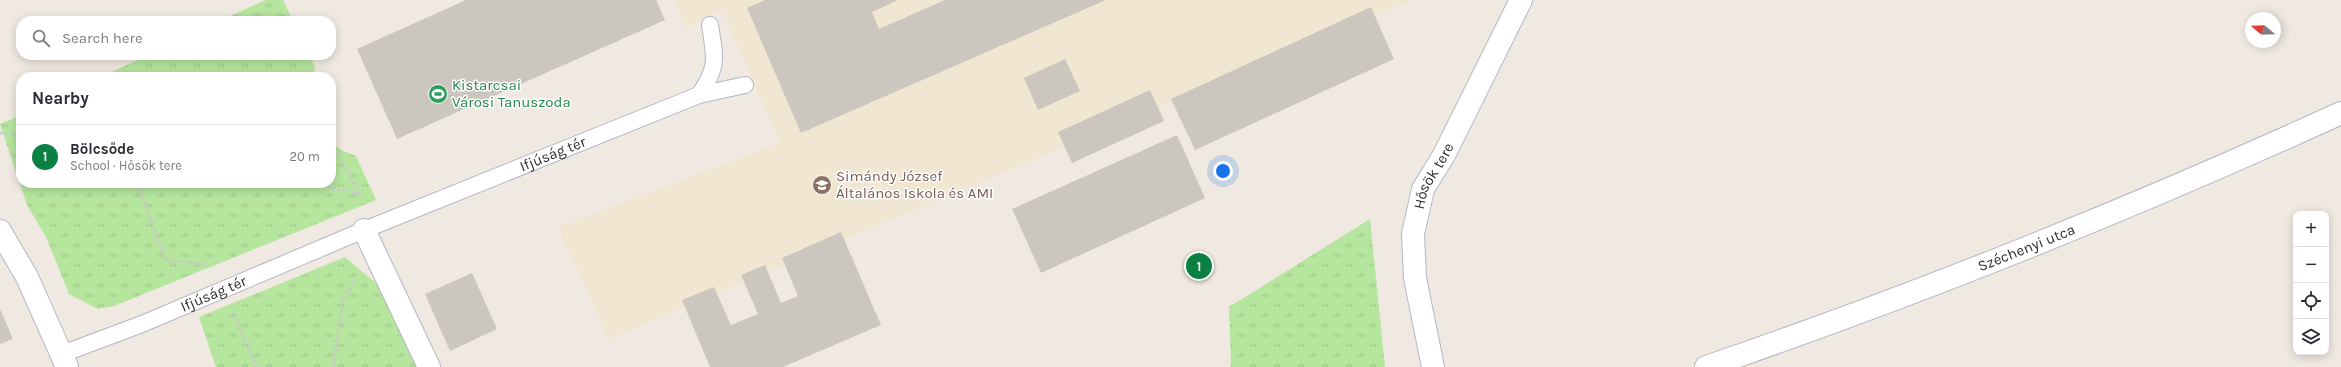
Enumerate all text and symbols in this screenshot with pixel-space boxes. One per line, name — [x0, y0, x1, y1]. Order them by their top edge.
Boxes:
north arrow — [2245, 12, 2281, 48]
search box — [16, 16, 336, 60]
icon: search — [30, 27, 52, 49]
text: Search here — [62, 29, 143, 47]
place label: Kistarcsai Városi Tanuszoda — [452, 76, 571, 111]
sports icon: Kistarcsai Városi Tanuszoda — [427, 83, 449, 105]
text: Nearby — [32, 88, 89, 108]
street label: Ifjúság tér — [517, 132, 589, 175]
text: Bölcsőde — [70, 140, 134, 158]
street label: Hősök tere — [1410, 140, 1458, 211]
text: 1 — [43, 149, 47, 164]
text: 20 m — [290, 149, 320, 164]
text: School · Hősök tere — [70, 158, 182, 173]
your location — [1213, 161, 1233, 181]
place label: Simándy József Általános Iskola és AMI — [836, 167, 993, 202]
school or university icon: Simándy József Általános Iskola és AMI — [811, 174, 833, 196]
map controls — [2293, 211, 2329, 355]
button: + — [2293, 211, 2329, 247]
street label: Széchenyi utca — [1975, 220, 2078, 275]
button: − — [2293, 247, 2329, 283]
pin: 1 — [1186, 251, 1212, 281]
street label: Ifjúság tér — [178, 272, 250, 316]
button: locate — [2293, 283, 2329, 319]
button: layers — [2293, 319, 2329, 355]

